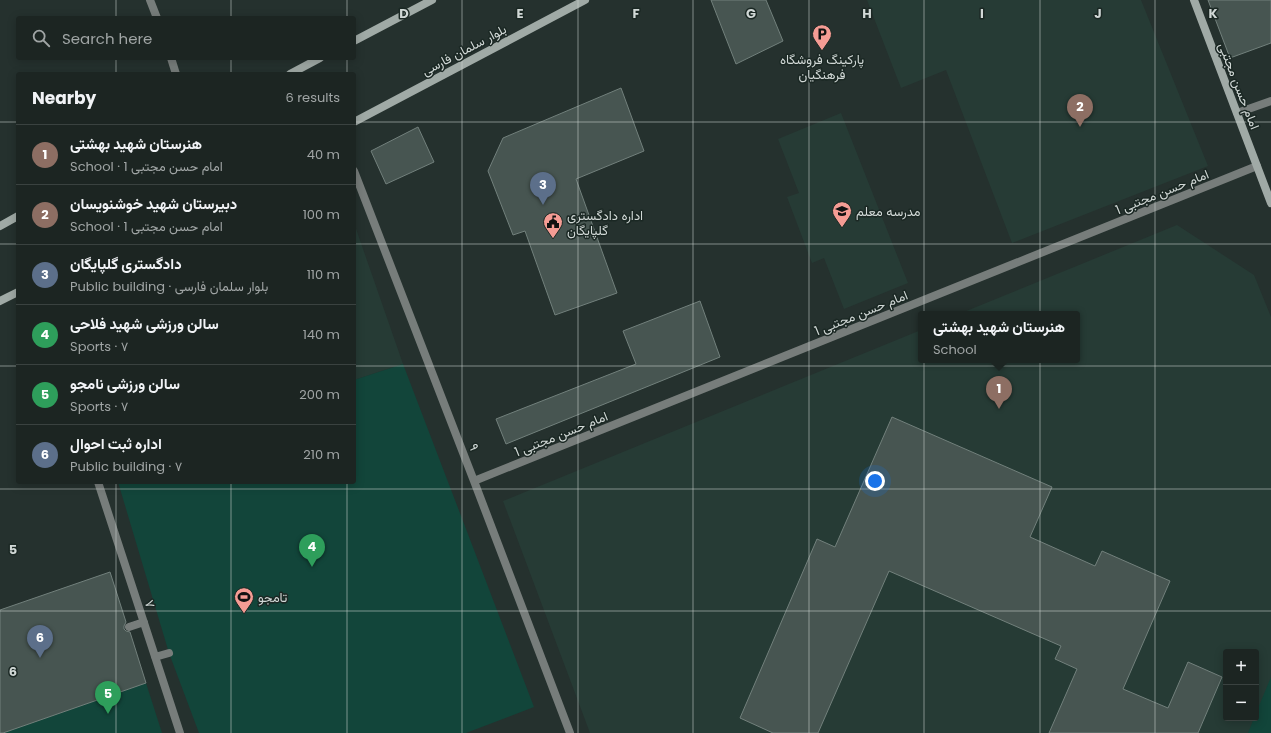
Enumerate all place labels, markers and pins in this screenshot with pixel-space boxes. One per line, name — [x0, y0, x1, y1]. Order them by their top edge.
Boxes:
parking icon: پارکینگ فروشگاه فرهنگیان — [811, 23, 833, 51]
place label: پارکینگ فروشگاه فرهنگیان — [780, 50, 864, 84]
pin: 2 — [1067, 94, 1093, 127]
pin: 3 — [530, 172, 556, 205]
school or university icon: مدرسه معلم — [831, 200, 853, 228]
place label: مدرسه معلم — [856, 202, 921, 221]
place label: اداره دادگستری گلپایگان — [567, 206, 643, 240]
public building icon: اداره دادگستری گلپایگان — [542, 211, 564, 239]
pin: 1 — [986, 376, 1012, 409]
pin: 4 — [299, 534, 325, 567]
sports icon: تامجو — [233, 586, 255, 614]
place label: تامجو — [258, 588, 287, 607]
pin: 6 — [27, 625, 53, 658]
pin: 5 — [95, 681, 121, 714]

